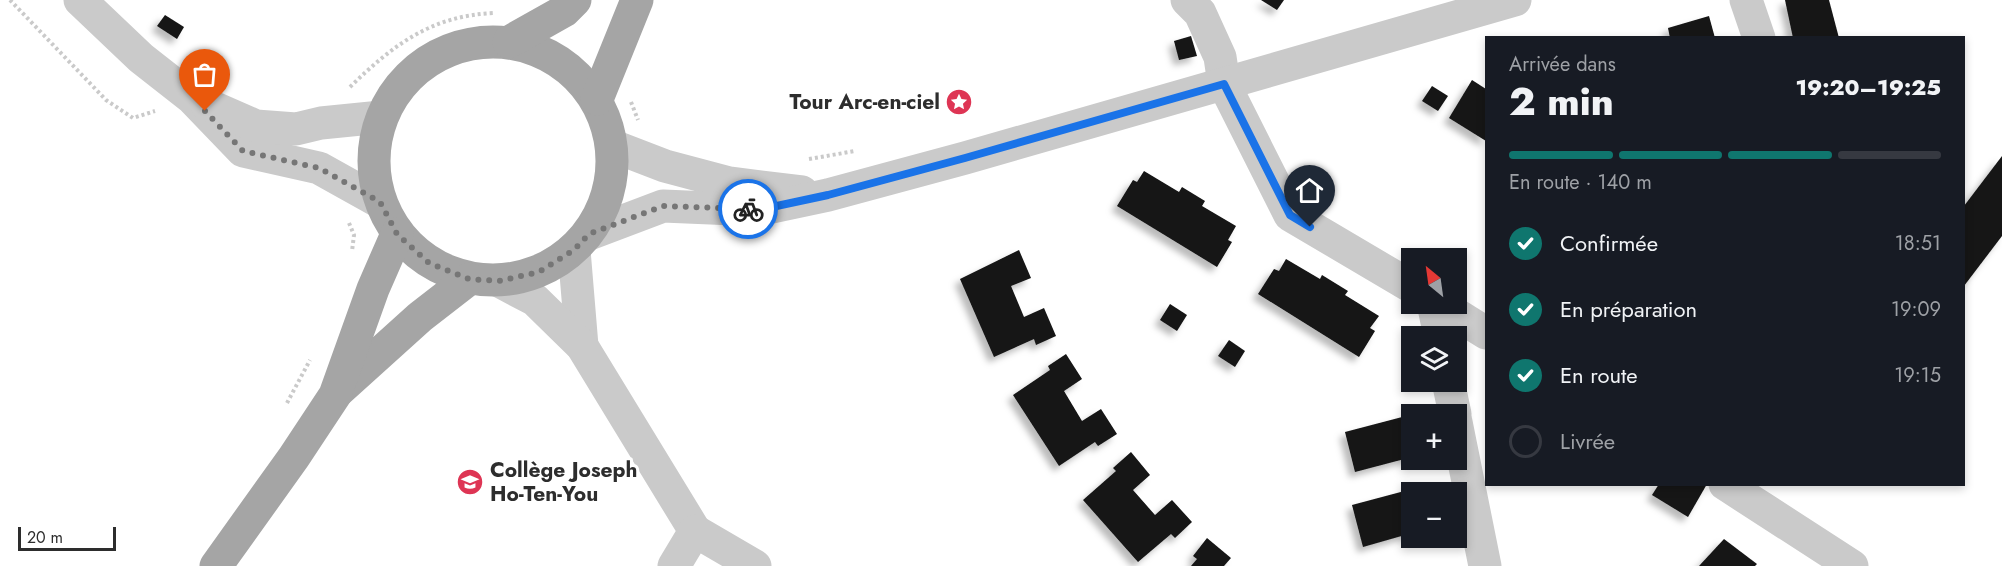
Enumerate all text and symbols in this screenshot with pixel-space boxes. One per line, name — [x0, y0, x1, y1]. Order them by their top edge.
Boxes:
pin — [179, 49, 230, 111]
text: Arrivée dans — [1509, 50, 1616, 79]
icon: bag — [188, 58, 221, 91]
text: 19:20–19:25 — [1795, 71, 1941, 103]
text: 2 min — [1509, 73, 1614, 130]
place label: Tour Arc-en-ciel — [789, 87, 940, 117]
place icon: Tour Arc-en-ciel — [944, 87, 974, 117]
pin — [1284, 165, 1335, 227]
text: En route · 140 m — [1509, 168, 1652, 197]
icon: home — [1293, 174, 1326, 207]
courier — [718, 179, 778, 239]
icon: bike — [732, 193, 765, 226]
icon: check — [1509, 227, 1542, 260]
text: Confirmée — [1560, 227, 1658, 259]
text: 18:51 — [1895, 229, 1941, 258]
north arrow — [1401, 248, 1467, 314]
map controls — [1401, 248, 1467, 548]
icon: check — [1509, 293, 1542, 326]
text: En préparation — [1560, 293, 1697, 325]
text: 19:09 — [1891, 295, 1941, 324]
button: layers — [1401, 326, 1467, 392]
icon: check — [1509, 359, 1542, 392]
text: En route — [1560, 359, 1638, 391]
text: 19:15 — [1894, 361, 1941, 390]
button: + — [1401, 404, 1467, 470]
text: Livrée — [1560, 425, 1615, 457]
place label: Collège Joseph Ho-Ten-You — [490, 455, 637, 509]
school or university icon: Collège Joseph Ho-Ten-You — [455, 467, 485, 497]
button: − — [1401, 482, 1467, 548]
scale bar — [18, 524, 116, 552]
text: 20 m — [27, 526, 63, 549]

